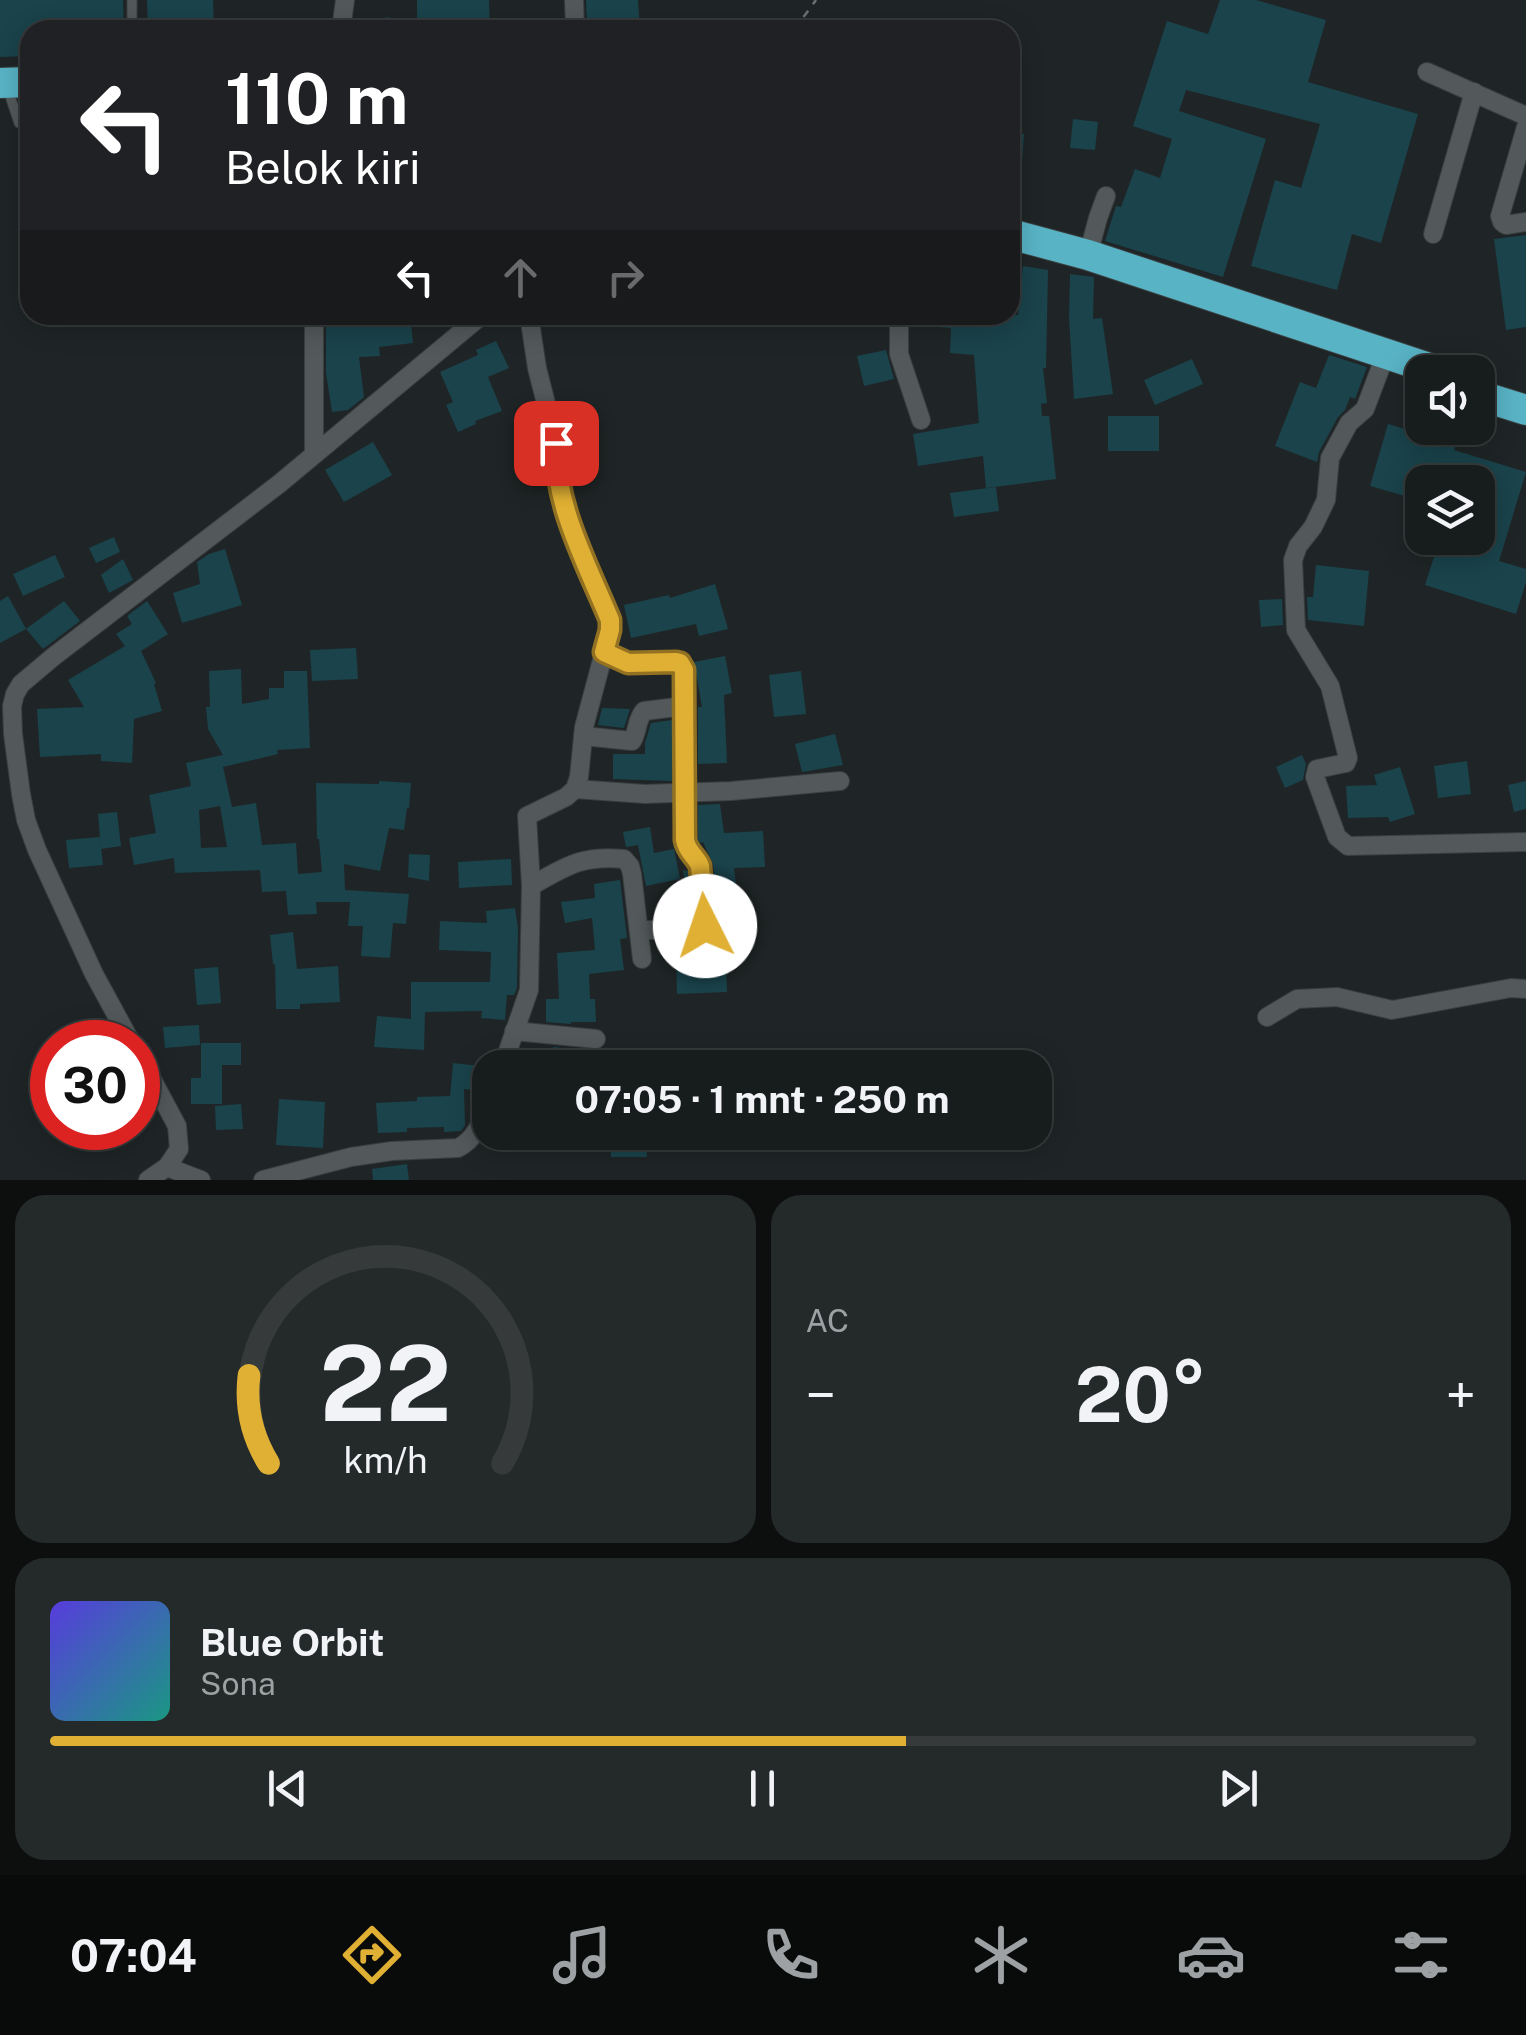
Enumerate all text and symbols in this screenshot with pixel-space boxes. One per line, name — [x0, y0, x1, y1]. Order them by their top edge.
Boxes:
text: 110 m — [225, 57, 409, 140]
icon: left — [60, 60, 190, 190]
text: Belok kiri — [225, 141, 420, 194]
icon: left — [388, 250, 443, 305]
icon: ahead — [493, 250, 548, 305]
icon: right — [598, 250, 653, 305]
map controls — [1405, 355, 1495, 555]
button: sound — [1405, 355, 1495, 445]
pin — [514, 401, 599, 486]
icon: arrive — [529, 416, 584, 471]
button: layers — [1405, 465, 1495, 555]
position arrow — [653, 874, 757, 978]
speed limit sign: 30 — [30, 1020, 160, 1150]
text: 07:05 · 1 mnt · 250 m — [574, 1077, 950, 1122]
text: AC — [806, 1302, 849, 1339]
text: 22 — [319, 1322, 451, 1444]
text: 20° — [1075, 1351, 1207, 1439]
text: − — [806, 1363, 836, 1427]
text: + — [1445, 1363, 1476, 1427]
text: km/h — [343, 1439, 427, 1481]
text: Blue Orbit — [200, 1620, 384, 1665]
text: Sona — [200, 1665, 276, 1702]
icon: previous — [260, 1761, 315, 1816]
icon: pause — [735, 1761, 790, 1816]
icon: next — [1211, 1761, 1266, 1816]
icon: directions — [337, 1920, 407, 1990]
icon: music — [547, 1920, 617, 1990]
icon: phone — [756, 1920, 826, 1990]
icon: climate — [966, 1920, 1036, 1990]
icon: car — [1176, 1920, 1246, 1990]
icon: filters — [1386, 1920, 1456, 1990]
text: 07:04 — [70, 1929, 197, 1982]

